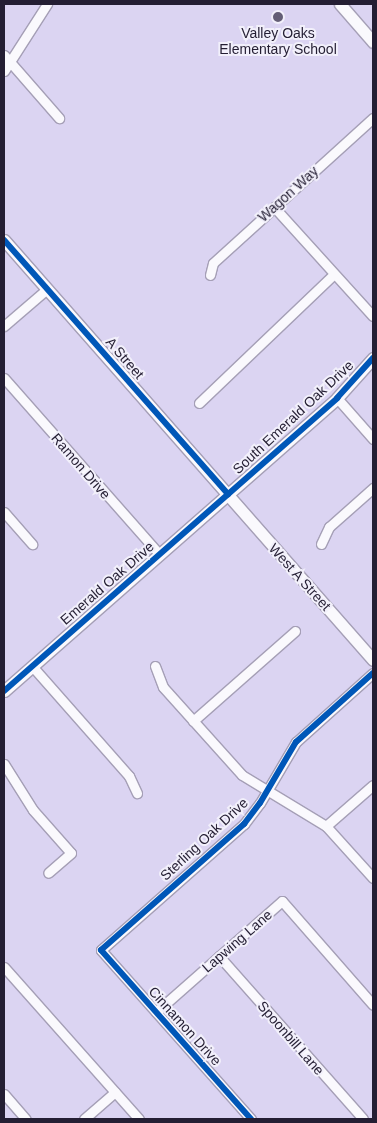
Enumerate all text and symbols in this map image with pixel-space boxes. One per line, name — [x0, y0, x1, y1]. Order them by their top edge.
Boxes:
marker: Valley Oaks Elementary School — [272, 11, 284, 23]
place label: Valley Oaks Elementary School — [219, 25, 337, 58]
street label: Wagon Way — [254, 163, 322, 225]
street label: A Street — [102, 333, 148, 383]
street label: South Emerald Oak Drive — [229, 357, 357, 477]
street label: Ramon Drive — [48, 430, 114, 502]
street label: Emerald Oak Drive — [57, 538, 157, 628]
street label: West A Street — [265, 539, 335, 615]
street label: Sterling Oak Drive — [157, 794, 251, 884]
street label: Lapwing Lane — [199, 906, 275, 976]
street label: Cinnamon Drive — [145, 983, 225, 1069]
street label: Spoonbill Lane — [254, 998, 328, 1078]

